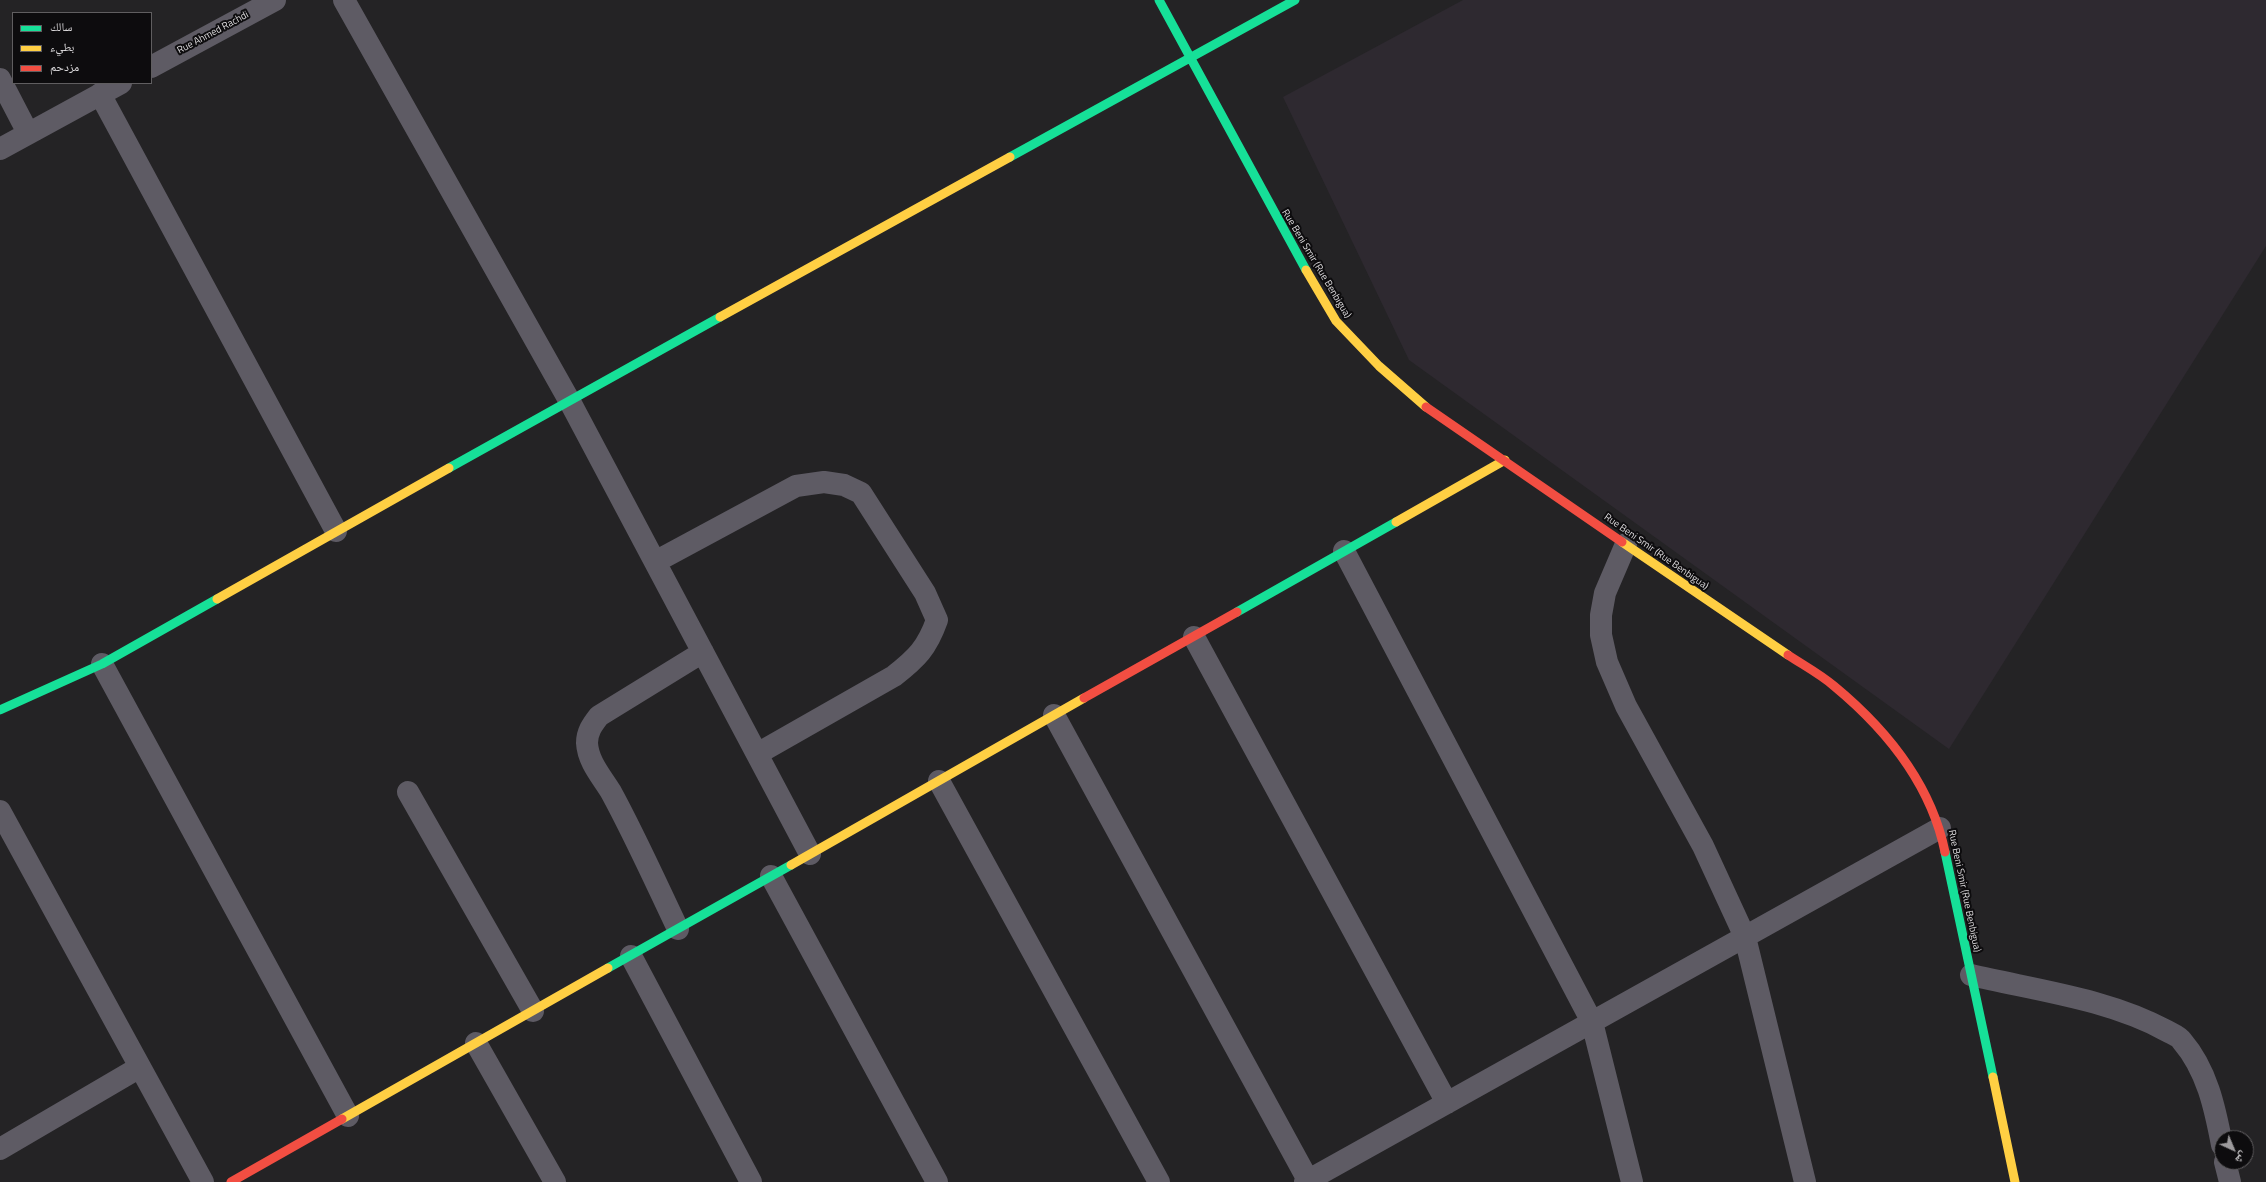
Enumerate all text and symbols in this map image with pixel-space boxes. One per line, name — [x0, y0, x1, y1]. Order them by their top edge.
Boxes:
street label: Rue Ahmed Rachdi — [175, 9, 251, 57]
legend — [12, 12, 152, 84]
text: سالك — [50, 17, 72, 36]
text: بطيء — [50, 37, 74, 56]
text: مزدحم — [50, 57, 79, 76]
street label: Rue Beni Smir (Rue Benbigua) — [1279, 207, 1353, 321]
street label: Rue Beni Smir (Rue Benbigua) — [1601, 511, 1711, 593]
street label: Rue Beni Smir (Rue Benbigua) — [1945, 829, 1983, 953]
north arrow — [2214, 1130, 2254, 1170]
text: ش — [2232, 1148, 2251, 1168]

